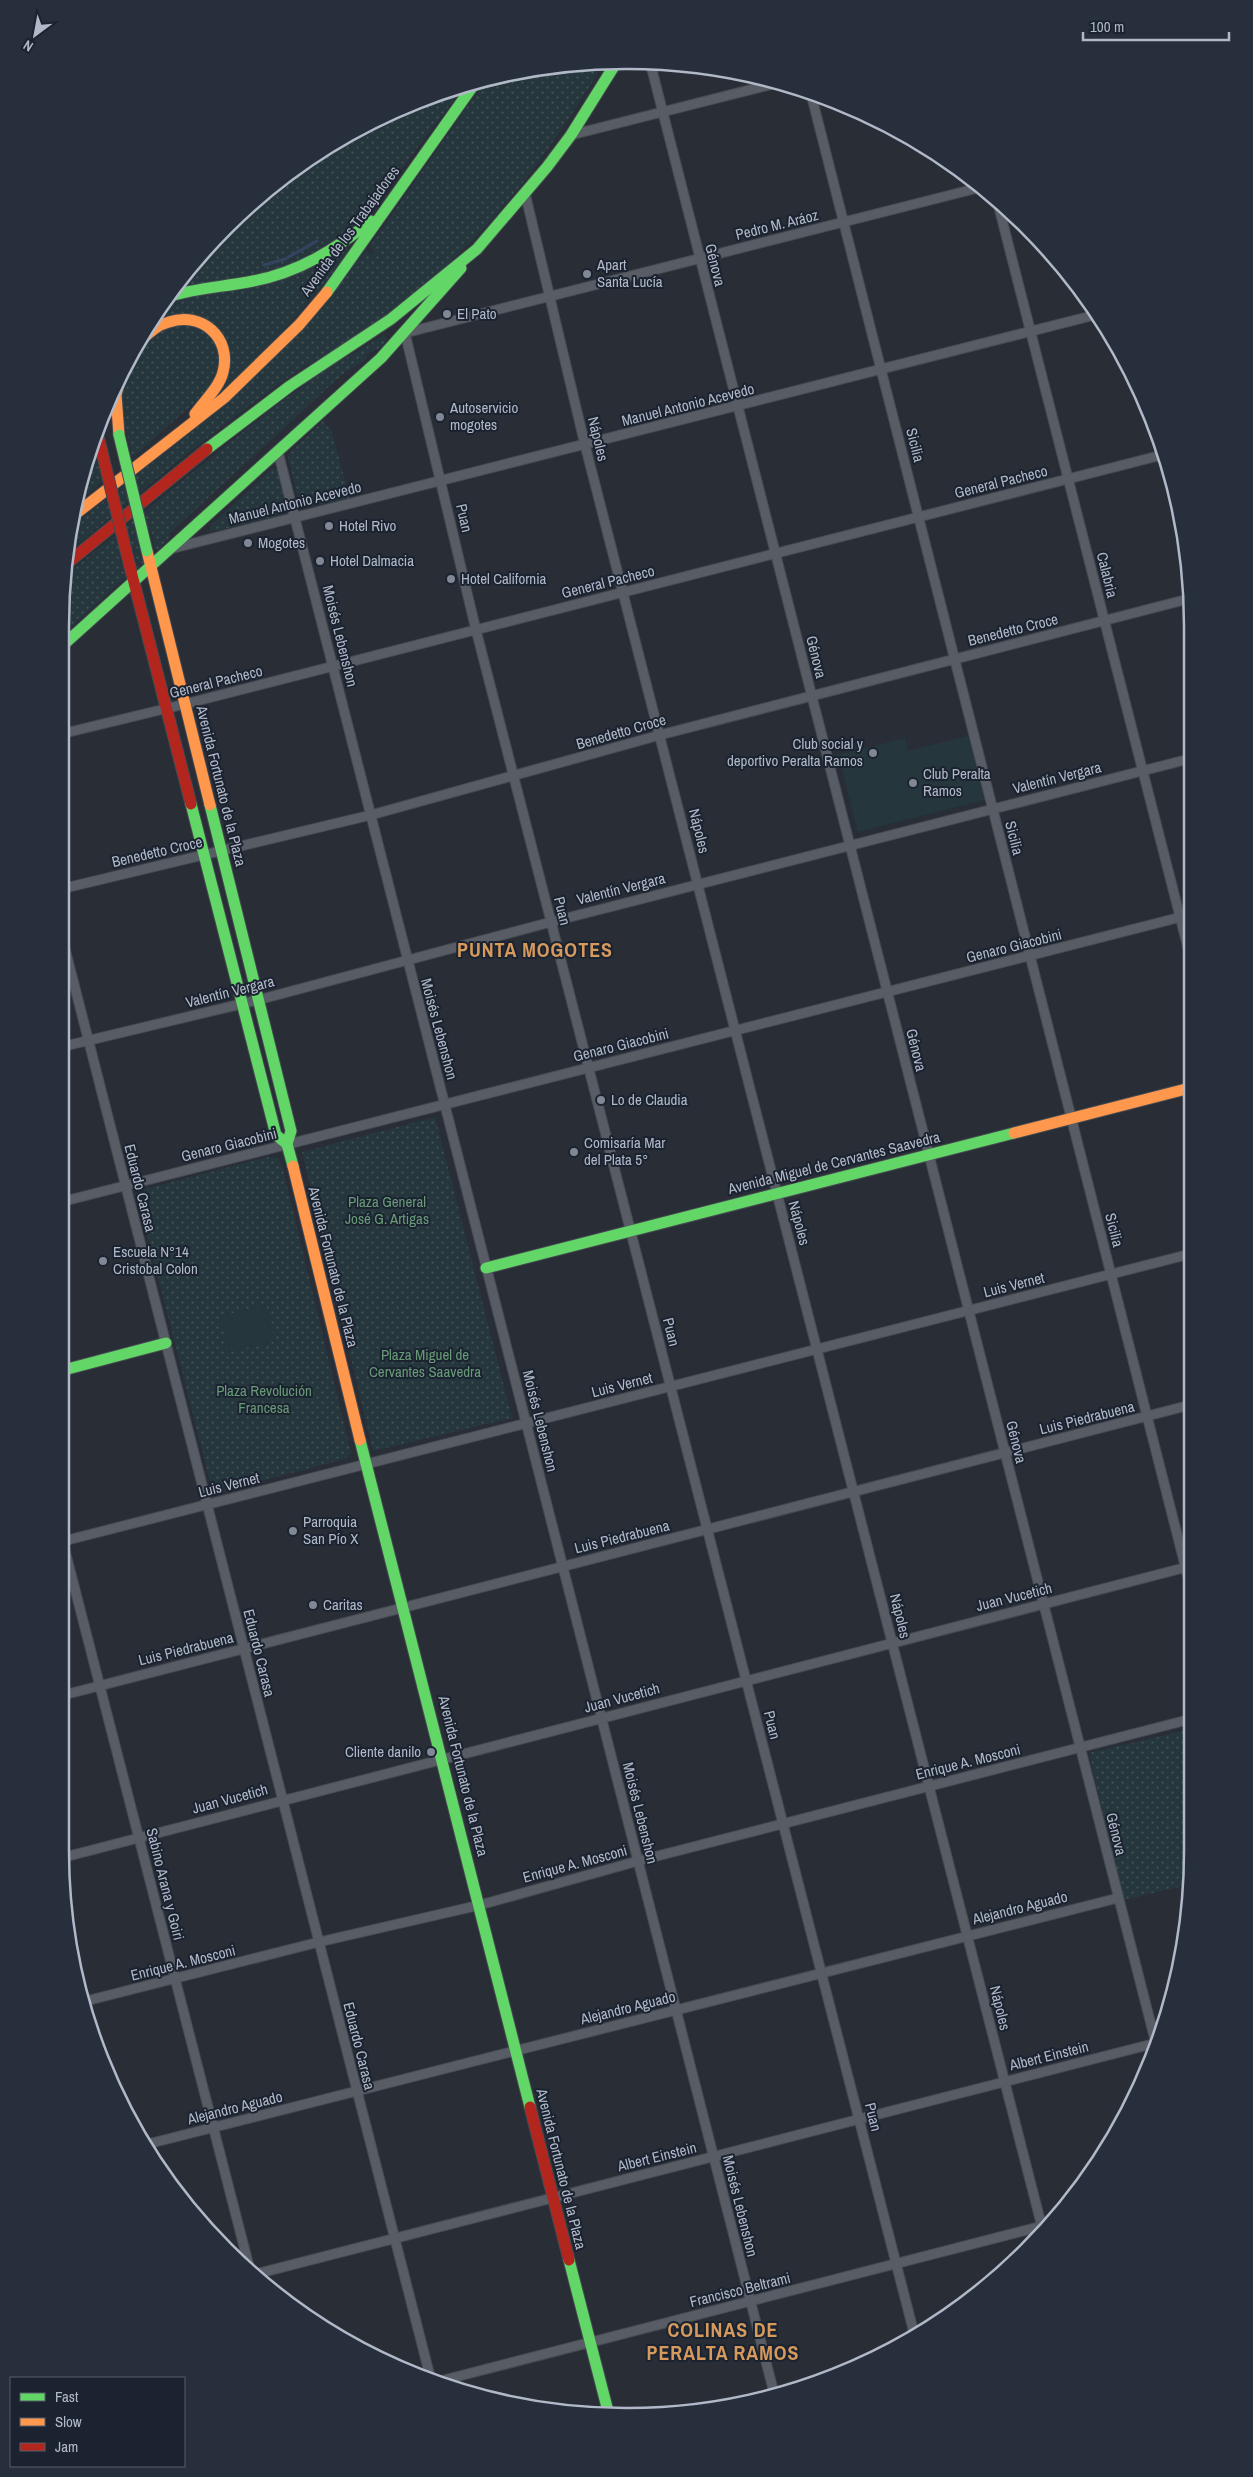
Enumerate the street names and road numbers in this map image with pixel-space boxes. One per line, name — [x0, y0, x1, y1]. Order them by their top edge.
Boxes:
street label: Avenida de los Trabajadores — [295, 161, 404, 301]
street label: Pedro M. Aráoz — [733, 204, 821, 245]
street label: Génova — [700, 241, 731, 288]
street label: Manuel Antonio Acevedo — [619, 378, 757, 431]
street label: Nápoles — [583, 414, 614, 463]
street label: Sicilia — [901, 426, 930, 464]
street label: General Pacheco — [952, 460, 1050, 503]
street label: Manuel Antonio Acevedo — [226, 476, 364, 529]
street label: Puan — [451, 502, 478, 534]
street label: Calabria — [1092, 550, 1123, 600]
street label: General Pacheco — [559, 560, 657, 603]
street label: Moisés Lebenshon — [318, 583, 363, 689]
street label: Benedetto Croce — [966, 608, 1060, 651]
street label: Génova — [801, 633, 832, 680]
street label: General Pacheco — [167, 660, 265, 703]
street label: Avenida Fortunato de la Plaza — [191, 702, 252, 868]
street label: Benedetto Croce — [574, 709, 668, 754]
street label: Valentín Vergara — [1010, 756, 1104, 799]
street label: Nápoles — [684, 806, 715, 855]
street label: Sicilia — [1000, 819, 1029, 857]
street label: Benedetto Croce — [110, 831, 204, 872]
street label: Valentín Vergara — [574, 867, 668, 910]
street label: Puan — [549, 894, 576, 927]
street label: Genaro Giacobini — [964, 923, 1064, 968]
street label: Valentín Vergara — [183, 970, 277, 1013]
street label: Moisés Lebenshon — [416, 976, 463, 1082]
street label: Genaro Giacobini — [571, 1022, 671, 1067]
street label: Génova — [901, 1026, 932, 1073]
street label: Genaro Giacobini — [179, 1122, 279, 1167]
street label: Avenida Miguel de Cervantes Saavedra — [725, 1126, 942, 1199]
street label: Eduardo Carasa — [119, 1142, 162, 1234]
street label: Avenida Fortunato de la Plaza — [303, 1183, 364, 1349]
street label: Nápoles — [784, 1198, 815, 1247]
street label: Sicilia — [1100, 1211, 1129, 1249]
street label: Luis Vernet — [981, 1267, 1047, 1302]
street label: Puan — [658, 1315, 685, 1348]
street label: Luis Vernet — [589, 1367, 655, 1402]
street label: Moisés Lebenshon — [518, 1368, 563, 1474]
street label: Luis Piedrabuena — [1037, 1396, 1137, 1439]
street label: Génova — [1001, 1418, 1032, 1465]
street label: Luis Vernet — [196, 1467, 262, 1502]
street label: Luis Piedrabuena — [572, 1515, 672, 1558]
street label: Juan Vucetich — [974, 1577, 1054, 1616]
street label: Nápoles — [885, 1591, 916, 1640]
street label: Eduardo Carasa — [238, 1607, 281, 1699]
street label: Luis Piedrabuena — [136, 1627, 236, 1670]
street label: Juan Vucetich — [582, 1677, 662, 1718]
street label: Avenida Fortunato de la Plaza — [433, 1692, 494, 1858]
street label: Puan — [759, 1708, 786, 1741]
street label: Enrique A. Mosconi — [913, 1738, 1023, 1785]
street label: Moisés Lebenshon — [618, 1760, 663, 1866]
street label: Juan Vucetich — [190, 1778, 270, 1819]
street label: Génova — [1101, 1810, 1132, 1857]
street label: Sabino Arana y Goiri — [141, 1826, 190, 1942]
street label: Enrique A. Mosconi — [520, 1839, 629, 1888]
street label: Alejandro Aguado — [969, 1886, 1070, 1930]
street label: Enrique A. Mosconi — [128, 1939, 238, 1986]
street label: Nápoles — [985, 1983, 1016, 2032]
street label: Alejandro Aguado — [577, 1986, 678, 2030]
street label: Eduardo Carasa — [338, 2000, 381, 2092]
street label: Albert Einstein — [1006, 2036, 1091, 2076]
street label: Avenida Fortunato de la Plaza — [531, 2085, 592, 2251]
street label: Alejandro Aguado — [184, 2086, 285, 2130]
street label: Puan — [860, 2100, 887, 2133]
street label: Albert Einstein — [614, 2137, 699, 2177]
street label: Moisés Lebenshon — [718, 2153, 763, 2259]
street label: Francisco Beltrami — [687, 2267, 792, 2312]

